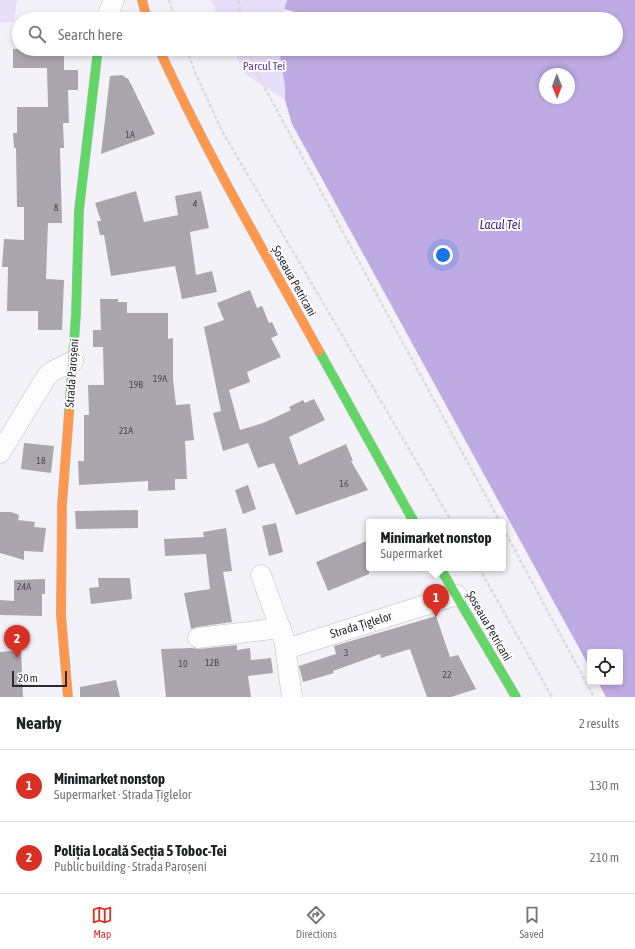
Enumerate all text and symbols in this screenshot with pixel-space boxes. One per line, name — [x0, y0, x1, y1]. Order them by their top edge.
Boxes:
search box — [12, 12, 623, 56]
icon: search — [26, 23, 48, 45]
text: Search here — [58, 26, 123, 43]
park label: Parcul Tei — [243, 59, 285, 73]
north arrow — [539, 68, 575, 104]
house number: 1A — [125, 129, 135, 140]
house number: 4 — [193, 198, 198, 209]
house number: 8 — [54, 202, 59, 213]
water label: Lacul Tei — [479, 217, 521, 232]
street label: Șoseaua Petricani — [269, 243, 319, 319]
your location — [433, 245, 453, 265]
street label: Strada Paroșeni — [63, 338, 81, 408]
house number: 19A — [153, 373, 167, 384]
house number: 19B — [129, 379, 143, 390]
house number: 21A — [119, 425, 133, 436]
house number: 18 — [36, 455, 46, 466]
house number: 16 — [339, 478, 349, 489]
popup — [366, 519, 506, 571]
text: Minimarket nonstop — [380, 529, 492, 546]
text: Supermarket — [380, 546, 442, 561]
house number: 24A — [17, 581, 31, 592]
pin: 1 — [423, 584, 449, 617]
street label: Șoseaua Petricani — [463, 588, 515, 664]
street label: Strada Țiglelor — [328, 609, 394, 641]
pin: 2 — [4, 625, 30, 658]
house number: 3 — [344, 647, 349, 658]
map controls — [587, 649, 623, 685]
button: locate — [587, 649, 623, 685]
house number: 12B — [205, 657, 219, 668]
house number: 10 — [178, 658, 188, 669]
scale bar — [12, 669, 67, 688]
house number: 22 — [442, 669, 452, 680]
text: 20 m — [18, 672, 38, 684]
text: Nearby — [16, 713, 62, 733]
text: 2 results — [579, 716, 619, 731]
text: Minimarket nonstop — [54, 770, 165, 787]
text: 1 — [26, 778, 32, 793]
text: 130 m — [590, 778, 619, 793]
text: Supermarket · Strada Țiglelor — [54, 787, 192, 802]
text: Poliția Locală Secția 5 Toboc-Tei — [54, 842, 227, 859]
text: 2 — [26, 850, 32, 865]
text: 210 m — [590, 850, 619, 865]
text: Public building · Strada Paroșeni — [54, 859, 207, 874]
tab: Map — [91, 904, 113, 940]
tab: Directions — [296, 904, 337, 940]
tab: Saved — [519, 904, 544, 940]

